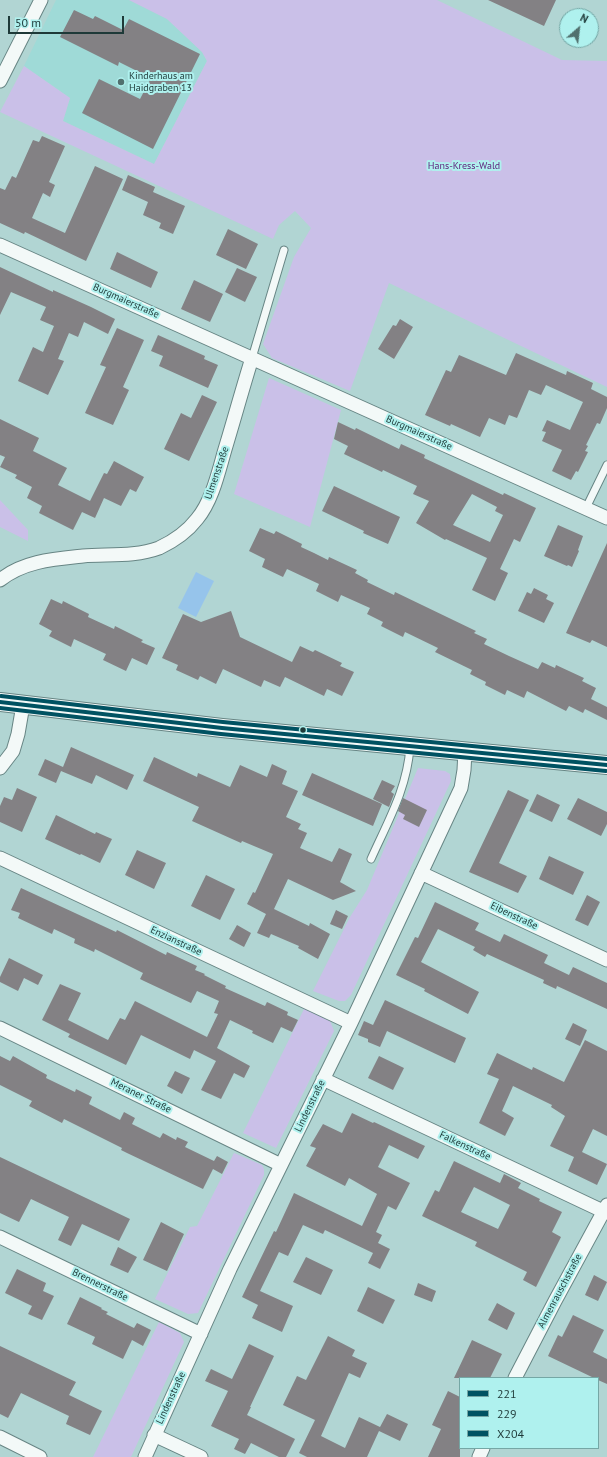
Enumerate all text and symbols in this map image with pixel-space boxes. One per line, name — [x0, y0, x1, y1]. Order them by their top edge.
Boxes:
scale bar — [10, 8, 126, 34]
north arrow — [559, 8, 599, 48]
text: N — [578, 10, 591, 26]
text: 50 m — [15, 15, 41, 30]
place label: Kinderhaus am Haidgraben 13 — [129, 70, 193, 94]
marker: Kinderhaus am Haidgraben 13 — [116, 77, 126, 87]
park label: Hans-Kress-Wald — [428, 160, 500, 172]
street label: Burgmaierstraße — [91, 281, 161, 321]
street label: Burgmaierstraße — [384, 413, 454, 453]
street label: Ulmenstraße — [202, 445, 232, 501]
unlabelled marker — [298, 725, 308, 735]
street label: Eibenstraße — [488, 900, 540, 932]
street label: Enzianstraße — [148, 924, 204, 958]
street label: Meraner Straße — [109, 1076, 173, 1116]
street label: Lindenstraße — [292, 1078, 328, 1134]
street label: Falkenstraße — [437, 1129, 493, 1163]
street label: Almenrauschstraße — [535, 1252, 585, 1330]
street label: Brennerstraße — [70, 1266, 130, 1304]
street label: Lindenstraße — [154, 1370, 188, 1426]
legend — [459, 1377, 599, 1449]
text: 221 — [497, 1386, 517, 1401]
text: 229 — [497, 1406, 517, 1421]
text: X204 — [497, 1426, 524, 1441]

